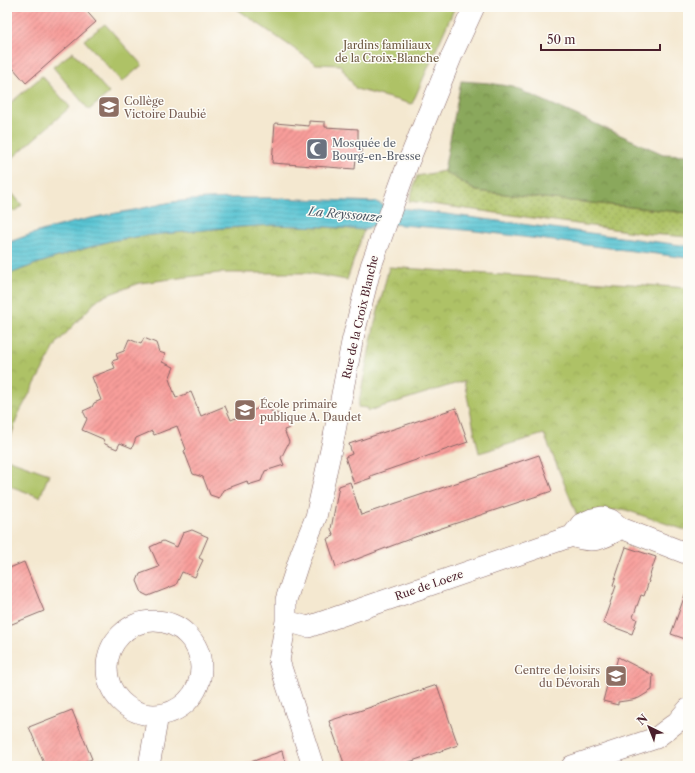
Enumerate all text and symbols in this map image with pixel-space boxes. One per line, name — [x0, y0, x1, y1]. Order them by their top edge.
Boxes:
scale bar — [541, 26, 660, 52]
text: 50 m — [547, 32, 576, 47]
park label: Jardins familiaux de la Croix-Blanche — [335, 38, 439, 65]
school or university icon: Collège Victoire Daubié — [96, 94, 122, 120]
place label: Collège Victoire Daubié — [123, 94, 206, 121]
mosque icon: Mosquée de Bourg-en-Bresse — [304, 136, 330, 162]
place label: Mosquée de Bourg-en-Bresse — [332, 136, 421, 163]
water label: La Reyssouze — [307, 203, 383, 225]
street label: Rue de la Croix Blanche — [339, 254, 381, 380]
school or university icon: École primaire publique A. Daudet — [232, 397, 258, 423]
place label: École primaire publique A. Daudet — [260, 397, 361, 424]
street label: Rue de Loeze — [393, 567, 465, 603]
place label: Centre de loisirs du Dévorah — [514, 663, 600, 690]
school or university icon: Centre de loisirs du Dévorah — [603, 663, 629, 689]
north arrow — [629, 707, 669, 747]
text: N — [634, 711, 651, 728]

